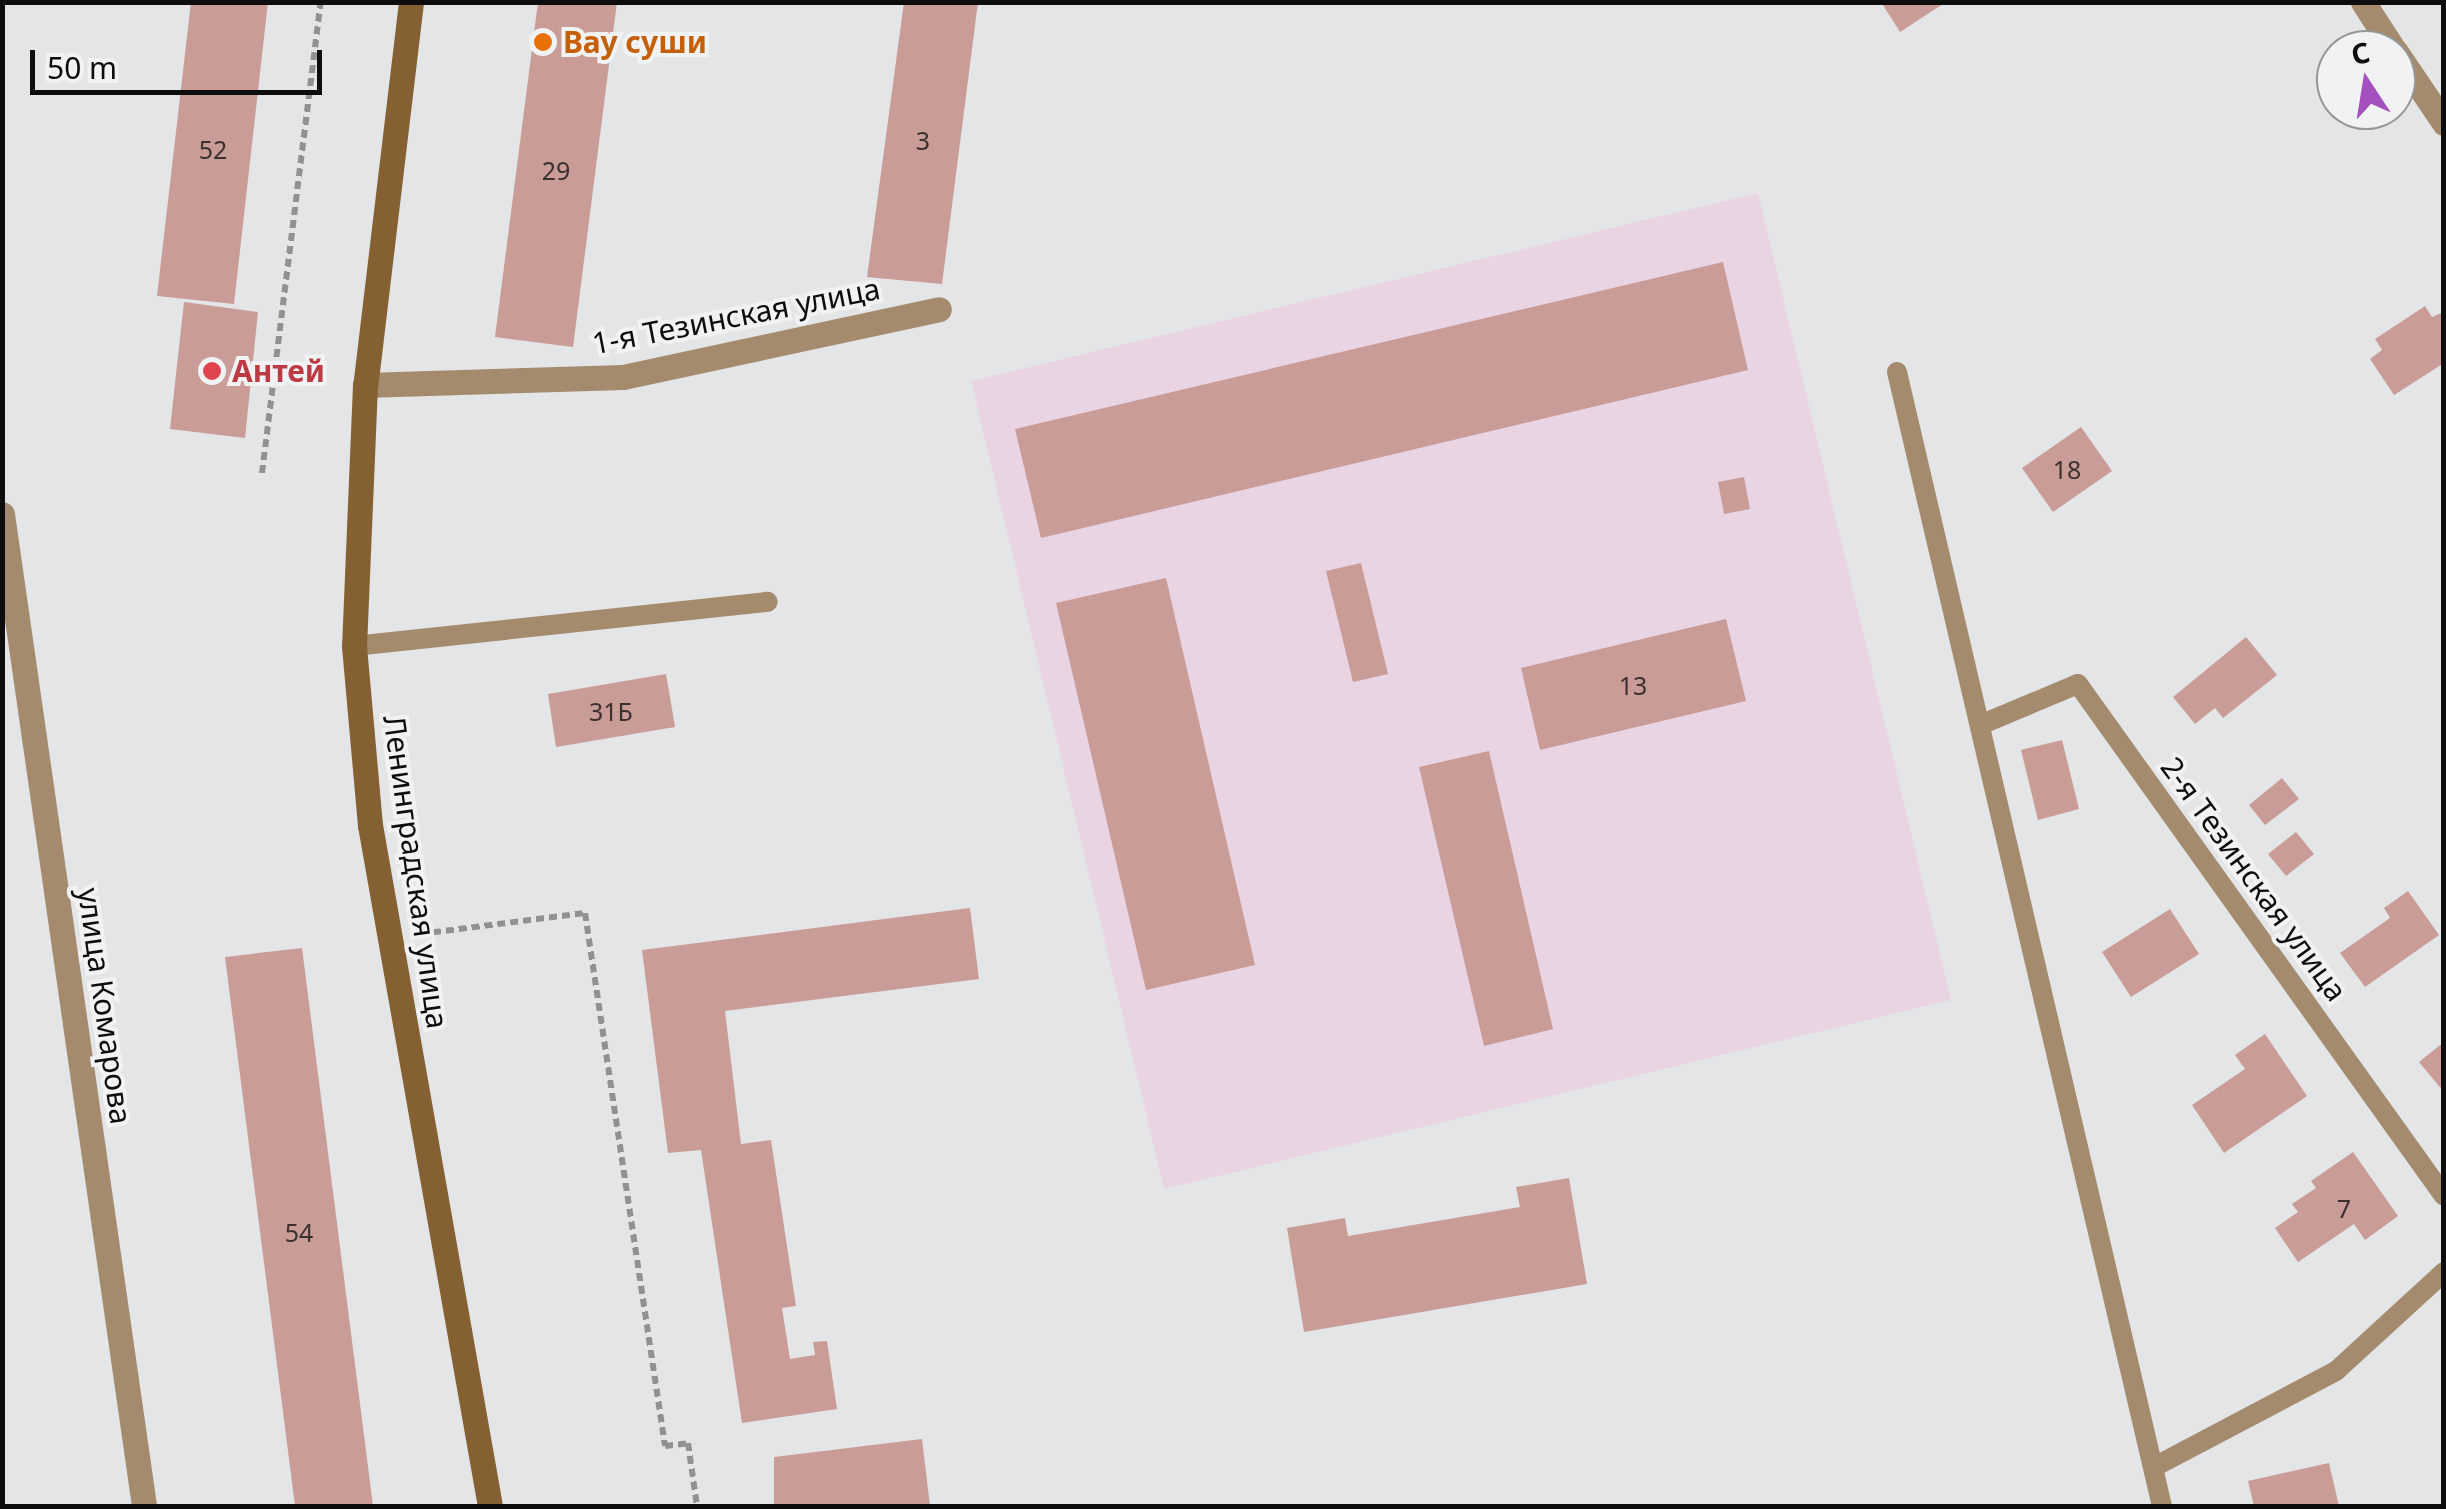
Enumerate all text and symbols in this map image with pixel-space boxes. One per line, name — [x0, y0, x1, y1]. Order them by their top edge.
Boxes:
place label: Вау суши — [563, 24, 707, 60]
scale bar — [35, 30, 328, 92]
north arrow — [2316, 30, 2416, 130]
marker: Вау суши — [532, 31, 554, 53]
text: С — [2347, 32, 2373, 73]
text: 50 m — [47, 47, 117, 88]
house number: 3 — [916, 125, 930, 155]
house number: 52 — [199, 134, 227, 164]
house number: 29 — [542, 155, 570, 185]
street label: 1-я Тезинская улица — [589, 270, 883, 362]
place label: Антей — [232, 353, 325, 389]
marker: Антей — [201, 360, 223, 382]
house number: 18 — [2053, 454, 2081, 484]
house number: 13 — [1619, 670, 1647, 700]
house number: 31Б — [589, 696, 633, 726]
street label: Ленинградская улица — [376, 713, 456, 1031]
street label: 2-я Тезинская улица — [2153, 750, 2355, 1008]
street label: улица Комарова — [71, 886, 139, 1126]
house number: 7 — [2337, 1193, 2351, 1223]
house number: 54 — [285, 1217, 313, 1247]

